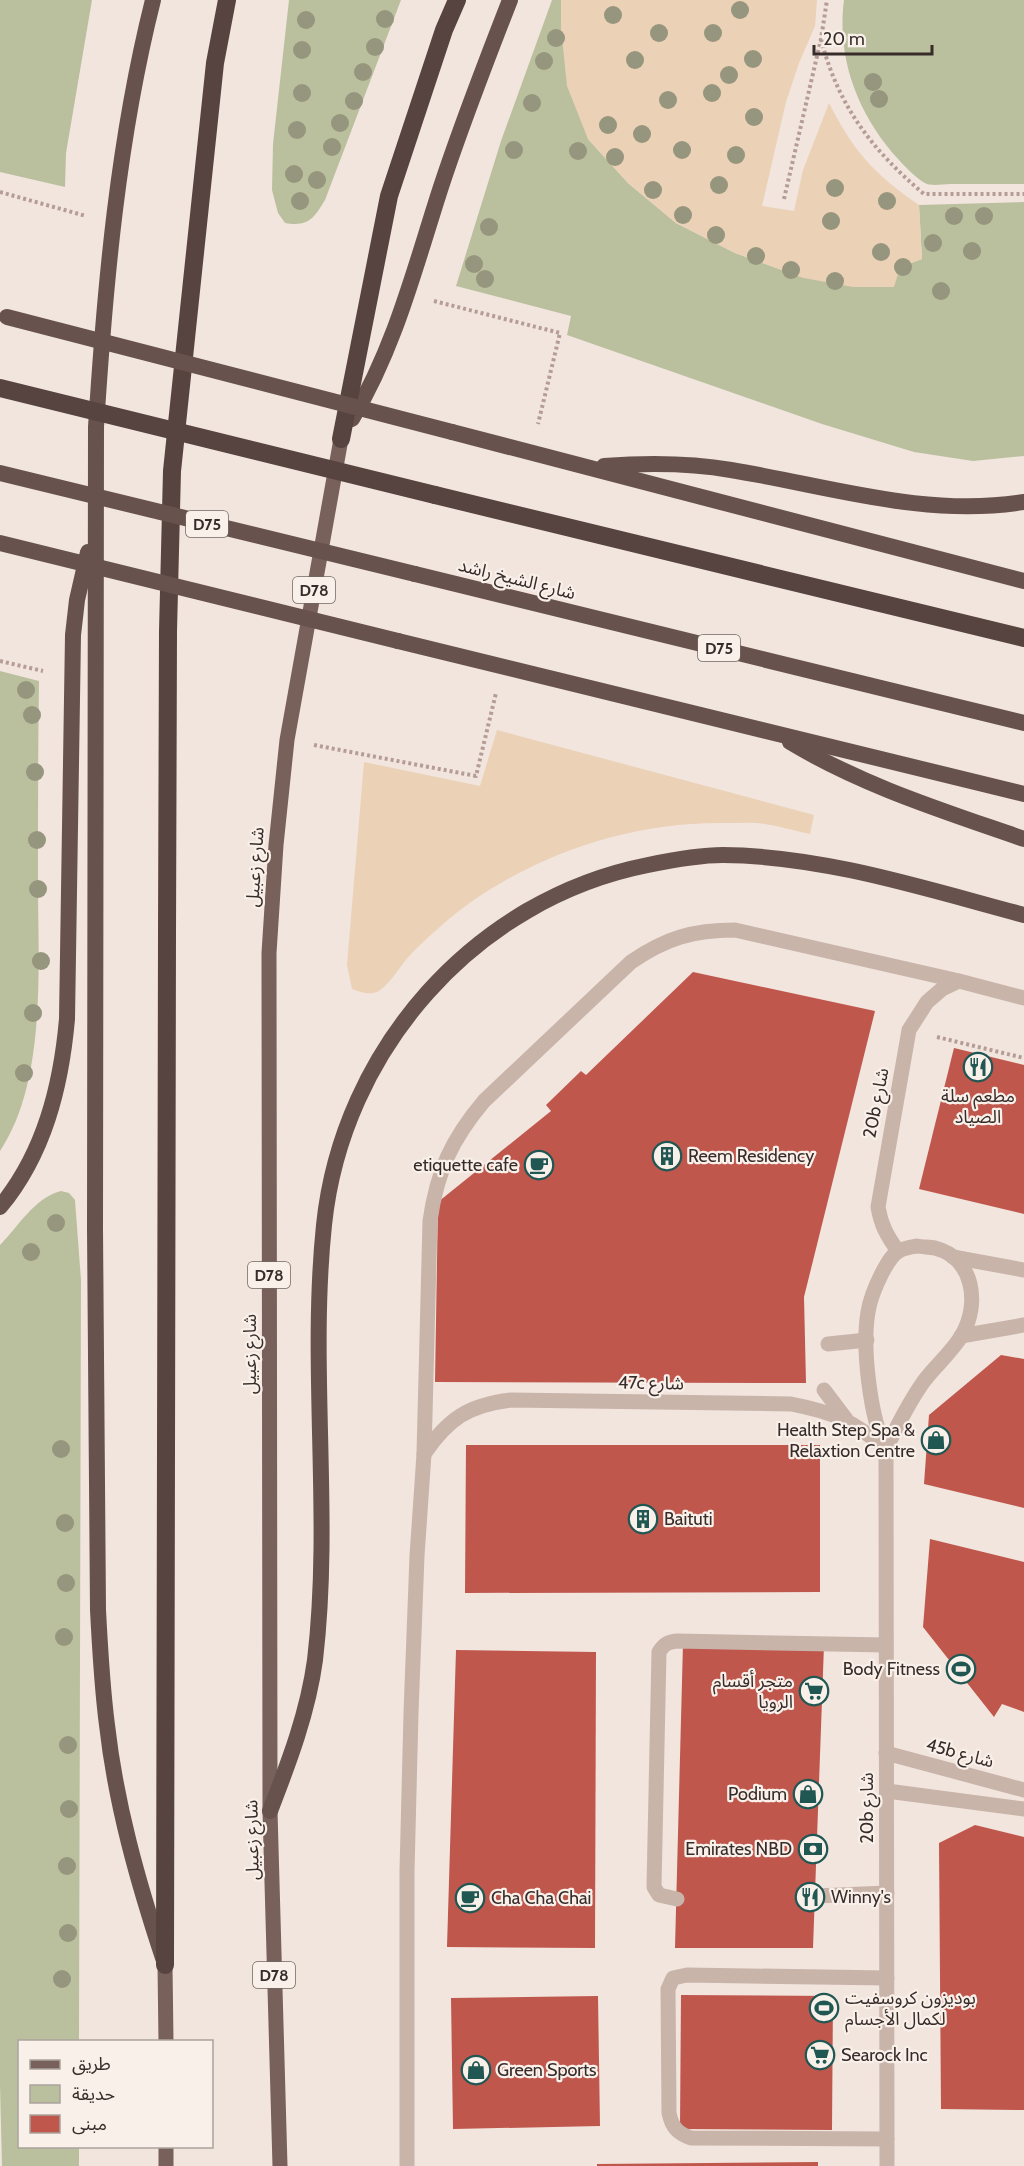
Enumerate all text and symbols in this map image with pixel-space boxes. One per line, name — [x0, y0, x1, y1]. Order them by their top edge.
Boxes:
scale bar — [814, 18, 932, 56]
text: 20 m — [823, 28, 865, 50]
road number: D75 — [186, 511, 228, 537]
street label: شارع الشيخ راشد — [455, 554, 578, 607]
road number: D78 — [293, 577, 335, 603]
road number: D75 — [698, 635, 740, 661]
street label: شارع زعبيل — [241, 826, 272, 908]
restaurant icon: مطعم سلة الصياد — [962, 1051, 994, 1083]
street label: 20b شارع — [858, 1066, 897, 1141]
place label: مطعم سلة الصياد — [941, 1085, 1015, 1128]
building icon: Reem Residency — [651, 1140, 683, 1172]
place label: Reem Residency — [688, 1145, 814, 1167]
cafe icon: etiquette cafe — [523, 1149, 555, 1181]
place label: etiquette cafe — [413, 1154, 518, 1176]
road number: D78 — [248, 1262, 290, 1288]
street label: شارع زعبيل — [239, 1314, 264, 1394]
street label: 47c شارع — [618, 1371, 684, 1398]
place label: Health Step Spa & Relaxtion Centre — [777, 1419, 915, 1462]
shop icon: Health Step Spa & Relaxtion Centre — [920, 1424, 952, 1456]
building icon: Baituti — [627, 1503, 659, 1535]
place label: Baituti — [664, 1508, 713, 1530]
sports icon: Body Fitness — [945, 1653, 977, 1685]
place label: Body Fitness — [843, 1658, 940, 1680]
place label: متجر أقسام الرويا — [713, 1670, 793, 1713]
supermarket icon: متجر أقسام الرويا — [798, 1675, 830, 1707]
street label: 45b شارع — [923, 1733, 996, 1775]
street label: 20b شارع — [856, 1772, 881, 1844]
shop icon: Podium — [792, 1778, 824, 1810]
place label: Podium — [728, 1783, 787, 1805]
street label: شارع زعبيل — [240, 1800, 267, 1880]
bank icon: Emirates NBD — [797, 1833, 829, 1865]
place label: Emirates NBD — [685, 1838, 792, 1860]
restaurant icon: Winny's — [794, 1881, 826, 1913]
cafe icon: Cha Cha Chai — [454, 1882, 486, 1914]
place label: Winny's — [831, 1886, 891, 1908]
place label: Cha Cha Chai — [491, 1887, 591, 1909]
road number: D78 — [253, 1962, 295, 1988]
place label: بوديزون كروسفيت لكمال الأجسام — [845, 1987, 976, 2033]
sports icon: بوديزون كروسفيت لكمال الأجسام — [808, 1992, 840, 2024]
supermarket icon: Searock Inc — [804, 2039, 836, 2071]
legend — [18, 2040, 213, 2148]
place label: Searock Inc — [841, 2044, 928, 2066]
text: طريق — [72, 2053, 111, 2075]
shop icon: Green Sports — [460, 2054, 492, 2086]
place label: Green Sports — [497, 2059, 597, 2081]
text: حديقة — [72, 2083, 115, 2105]
text: مبنى — [72, 2113, 107, 2135]

